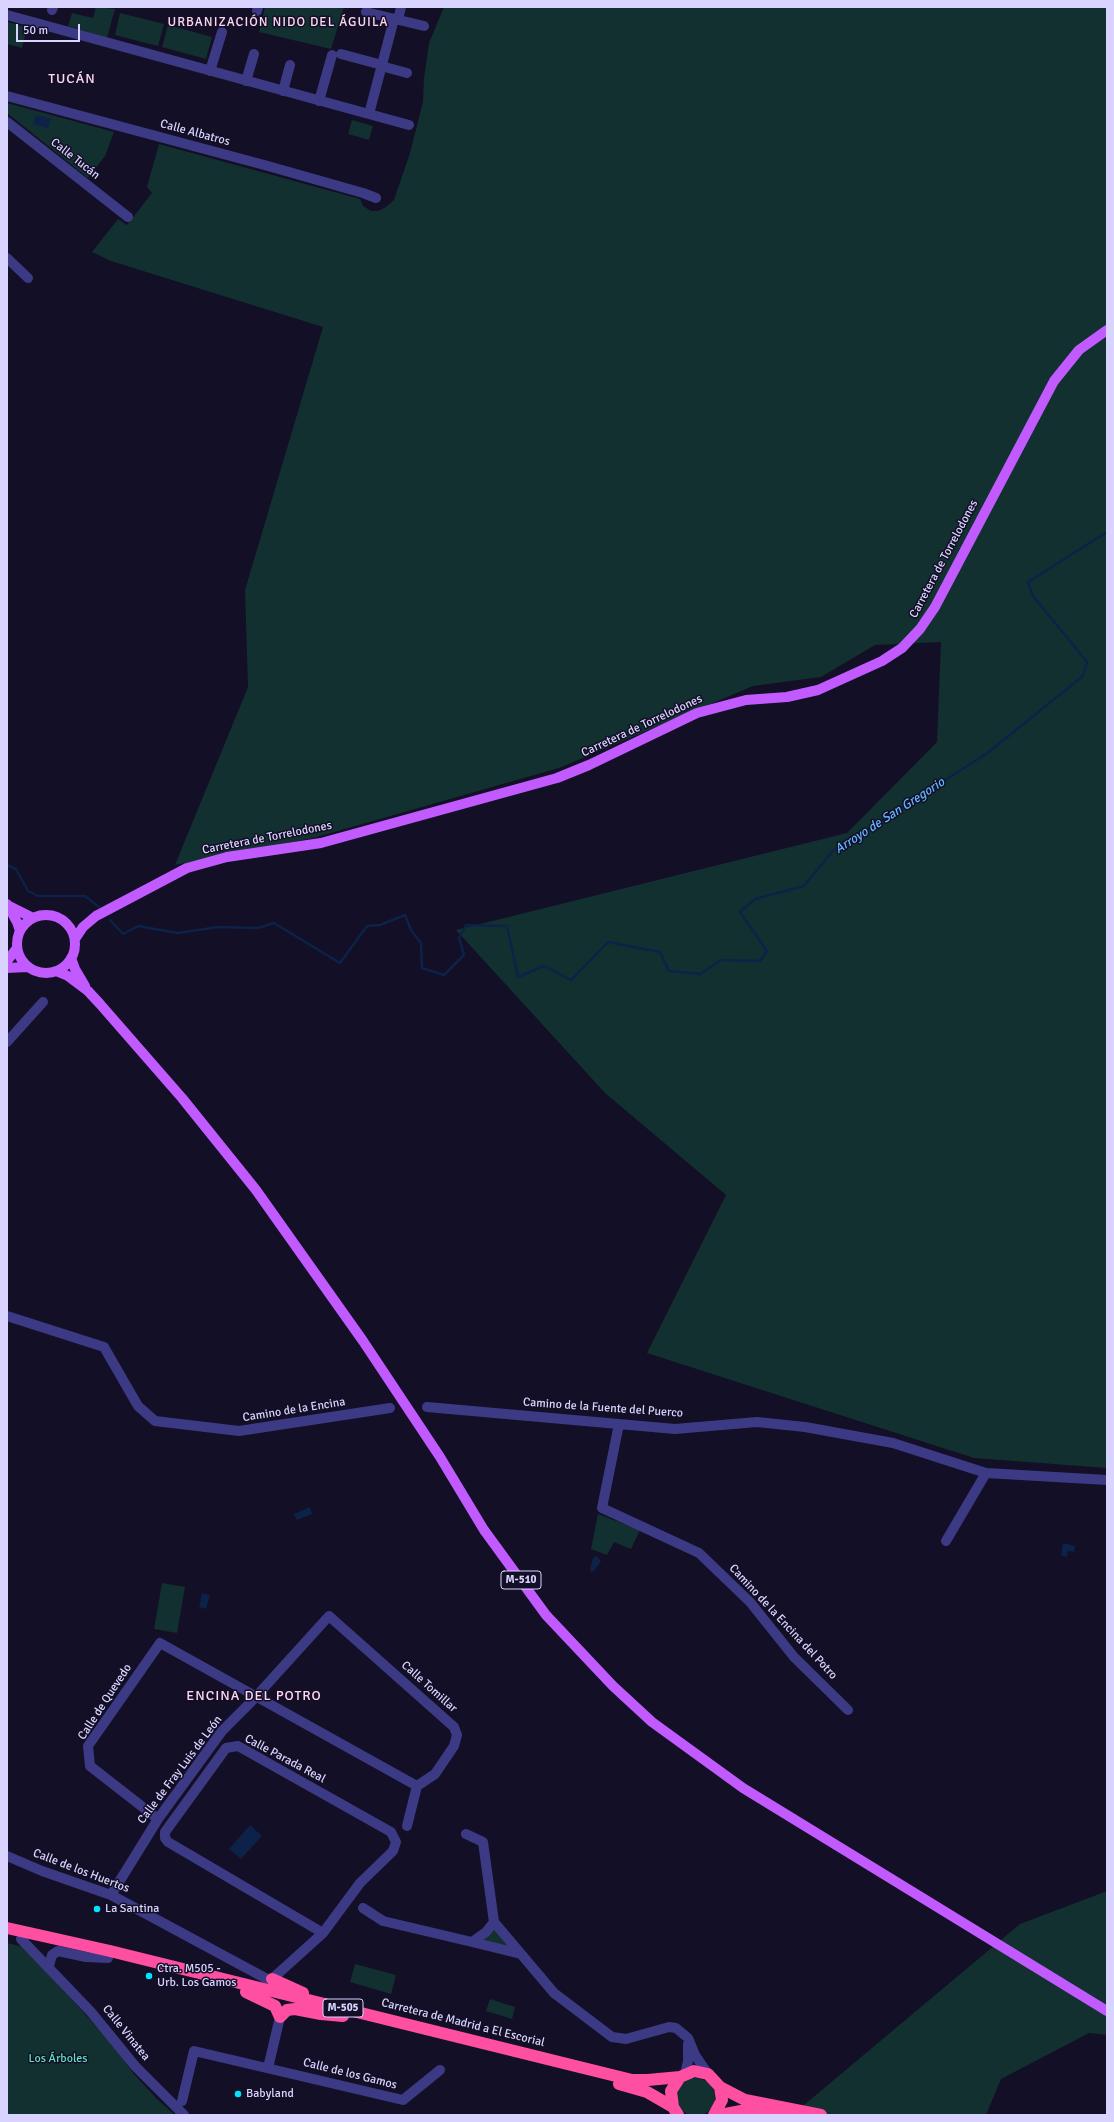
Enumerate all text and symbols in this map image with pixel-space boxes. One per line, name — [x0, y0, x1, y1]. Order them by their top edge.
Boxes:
district label: URBANIZACIÓN NIDO DEL ÁGUILA — [167, 15, 389, 31]
scale bar — [18, 16, 82, 42]
text: 50 m — [23, 23, 48, 38]
district label: TUCÁN — [48, 71, 96, 87]
street label: Calle Albatros — [159, 117, 231, 149]
street label: Calle Tucán — [48, 135, 102, 183]
street label: Carretera de Torrelodones — [907, 497, 981, 621]
street label: Carretera de Torrelodones — [579, 692, 705, 760]
water label: Arroyo de San Gregorio — [832, 775, 948, 857]
street label: Carretera de Torrelodones — [201, 818, 333, 858]
street label: Camino de la Encina — [242, 1395, 346, 1425]
street label: Camino de la Fuente del Puerco — [523, 1395, 683, 1421]
street label: Camino de la Encina del Potro — [726, 1561, 840, 1683]
road number: M-510 — [501, 1571, 541, 1589]
street label: Calle Tomillar — [398, 1658, 460, 1716]
street label: Calle de Quevedo — [75, 1661, 135, 1743]
district label: ENCINA DEL POTRO — [186, 1688, 322, 1704]
street label: Calle de Fray Luis de León — [135, 1713, 225, 1827]
street label: Calle Parada Real — [242, 1732, 328, 1786]
street label: Calle de los Huertos — [31, 1846, 131, 1896]
place label: La Santina — [105, 1902, 159, 1916]
marker: La Santina — [92, 1904, 102, 1914]
place label: Ctra. M505 - Urb. Los Gamos — [157, 1962, 237, 1990]
marker: Ctra. M505 - Urb. Los Gamos — [144, 1971, 154, 1981]
street label: Carretera de Madrid a El Escorial — [380, 1996, 546, 2050]
road number: M-505 — [323, 1999, 363, 2017]
street label: Calle Vinatea — [99, 2002, 153, 2064]
park label: Los Árboles — [28, 2052, 88, 2066]
street label: Calle de los Gamos — [302, 2055, 398, 2093]
place label: Babyland — [246, 2087, 294, 2101]
marker: Babyland — [233, 2089, 243, 2099]

